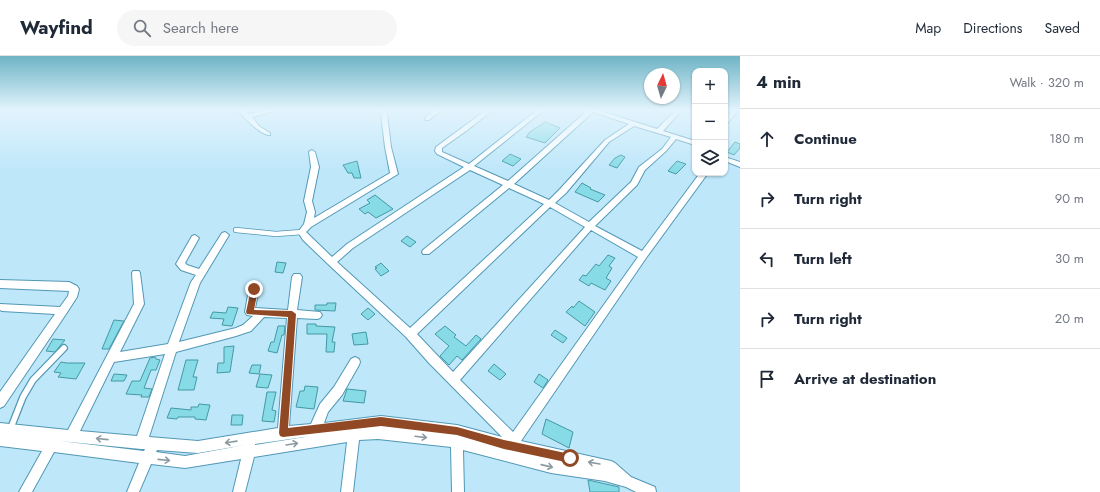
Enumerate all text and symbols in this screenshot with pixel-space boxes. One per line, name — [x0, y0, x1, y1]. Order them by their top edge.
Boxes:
search box — [117, 10, 397, 46]
text: Wayfind — [20, 14, 93, 41]
icon: search — [131, 17, 153, 39]
text: Search here — [163, 17, 239, 39]
text: Map — [915, 18, 941, 38]
text: Directions — [963, 18, 1023, 38]
text: Saved — [1045, 18, 1080, 38]
north arrow — [644, 68, 680, 104]
map controls — [692, 68, 728, 176]
button: + — [692, 68, 728, 104]
text: 4 min — [756, 70, 801, 94]
text: Walk · 320 m — [1009, 73, 1084, 92]
button: − — [692, 104, 728, 140]
icon: ahead — [756, 128, 778, 150]
text: Continue — [794, 128, 857, 150]
text: 180 m — [1049, 129, 1084, 148]
button: layers — [692, 140, 728, 176]
icon: right — [756, 188, 778, 210]
text: Turn right — [794, 188, 862, 210]
text: 90 m — [1055, 189, 1084, 208]
icon: left — [756, 248, 778, 270]
text: Turn left — [794, 248, 852, 270]
text: 30 m — [1055, 249, 1084, 268]
route end — [245, 280, 263, 298]
icon: right — [756, 308, 778, 330]
text: Turn right — [794, 308, 862, 330]
text: 20 m — [1055, 309, 1084, 328]
icon: arrive — [756, 368, 778, 390]
text: Arrive at destination — [794, 368, 936, 390]
one-way arrow — [414, 434, 427, 441]
one-way arrow — [96, 435, 109, 443]
one-way arrow — [225, 438, 238, 445]
one-way arrow — [285, 440, 298, 448]
route start — [561, 449, 579, 467]
one-way arrow — [157, 456, 170, 464]
one-way arrow — [588, 459, 601, 467]
one-way arrow — [541, 463, 554, 471]

